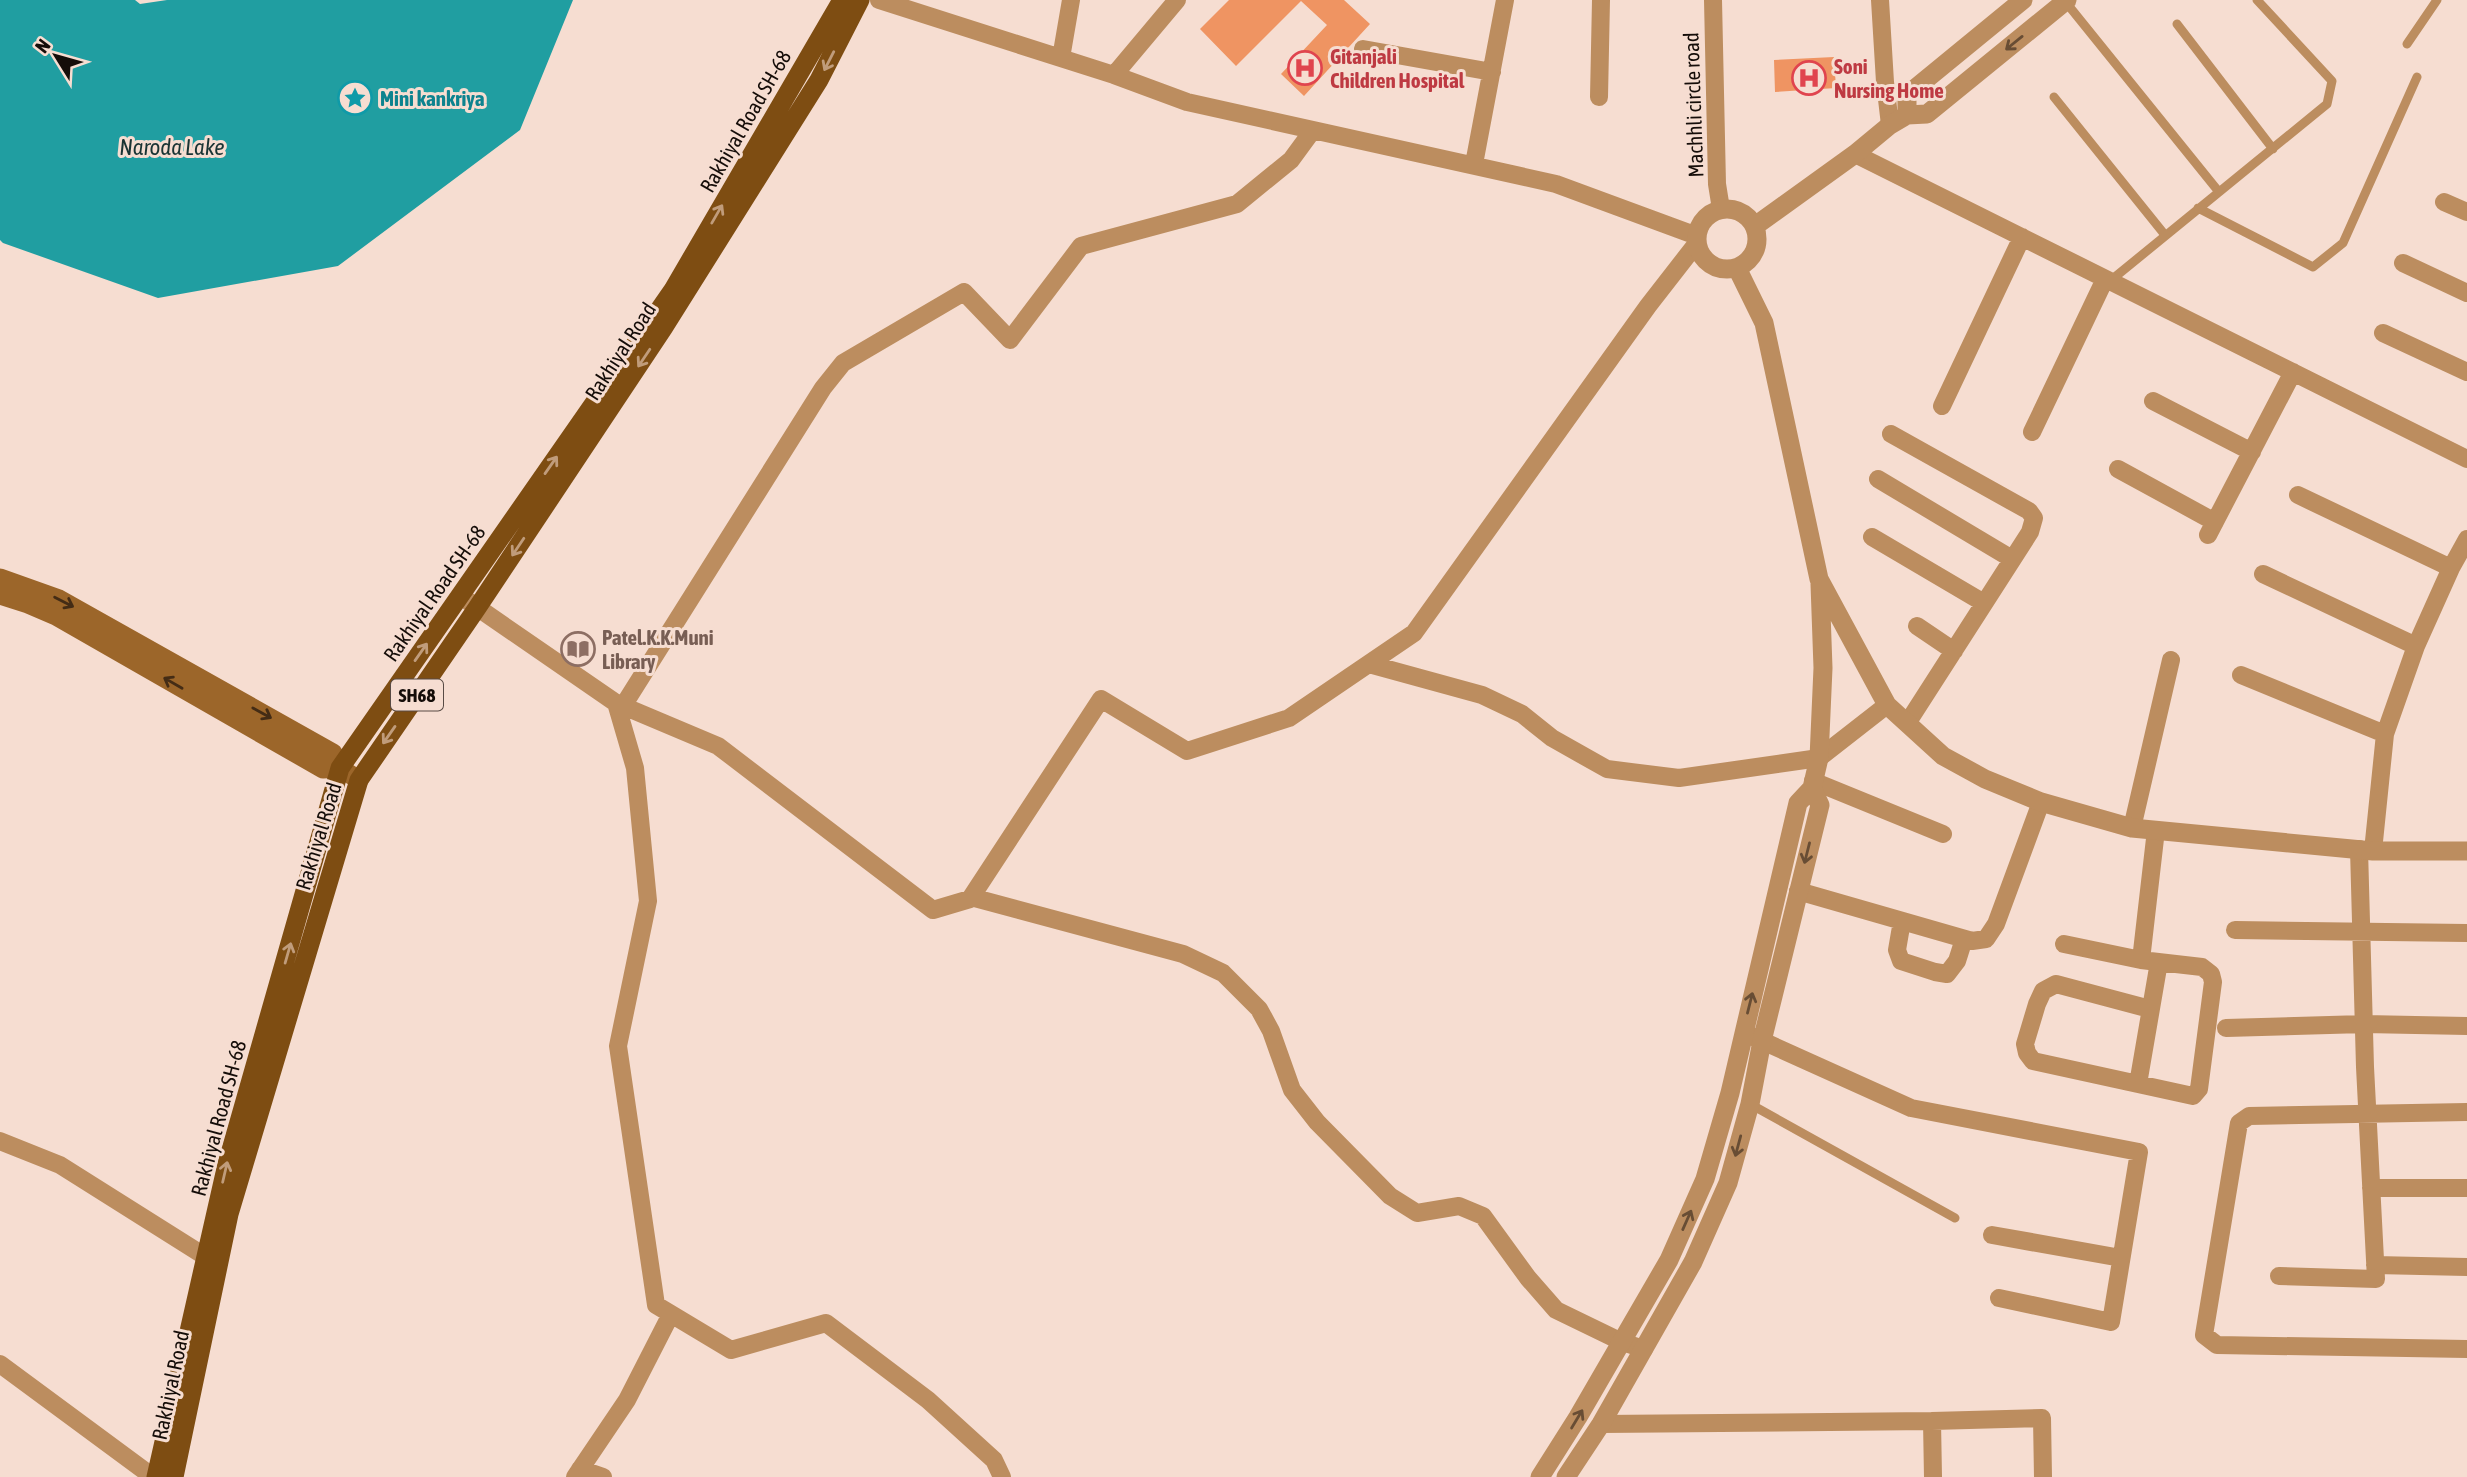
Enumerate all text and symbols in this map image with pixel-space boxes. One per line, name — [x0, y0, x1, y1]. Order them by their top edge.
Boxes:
north arrow — [21, 21, 91, 91]
street label: Machhli circle road — [1678, 32, 1708, 178]
text: N — [30, 35, 55, 57]
one-way arrow — [2006, 35, 2024, 51]
place label: Gitanjali Children Hospital — [1330, 44, 1465, 92]
street label: Rakhiyal Road SH-68 — [695, 46, 795, 196]
hospital icon: Gitanjali Children Hospital — [1286, 49, 1324, 87]
one-way arrow — [821, 50, 835, 71]
place label: Soni Nursing Home — [1834, 54, 1944, 102]
hospital icon: Soni Nursing Home — [1790, 59, 1828, 97]
place icon: Mini kankriya — [336, 79, 374, 117]
place label: Mini kankriya — [380, 86, 485, 110]
water label: Naroda Lake — [119, 134, 225, 160]
one-way arrow — [711, 204, 724, 225]
street label: Rakhiyal Road — [580, 298, 660, 404]
one-way arrow — [636, 348, 651, 367]
one-way arrow — [544, 456, 558, 475]
street label: Rakhiyal Road SH-68 — [378, 520, 490, 665]
one-way arrow — [510, 537, 525, 556]
one-way arrow — [53, 595, 73, 609]
place label: Patel.K.K.Muni Library — [602, 625, 714, 673]
library icon: Patel.K.K.Muni Library — [559, 630, 597, 668]
one-way arrow — [414, 643, 428, 662]
one-way arrow — [163, 676, 183, 690]
road number: SH68 — [391, 680, 443, 710]
one-way arrow — [251, 707, 272, 720]
one-way arrow — [382, 725, 396, 744]
street label: Rakhiyal Road — [290, 779, 346, 893]
one-way arrow — [1800, 841, 1813, 864]
one-way arrow — [282, 942, 295, 964]
one-way arrow — [1744, 992, 1757, 1015]
street label: Rakhiyal Road SH-68 — [186, 1037, 250, 1198]
one-way arrow — [1731, 1134, 1744, 1157]
one-way arrow — [219, 1161, 233, 1184]
one-way arrow — [1681, 1210, 1694, 1232]
street label: Rakhiyal Road — [147, 1328, 193, 1442]
one-way arrow — [1570, 1410, 1584, 1430]

